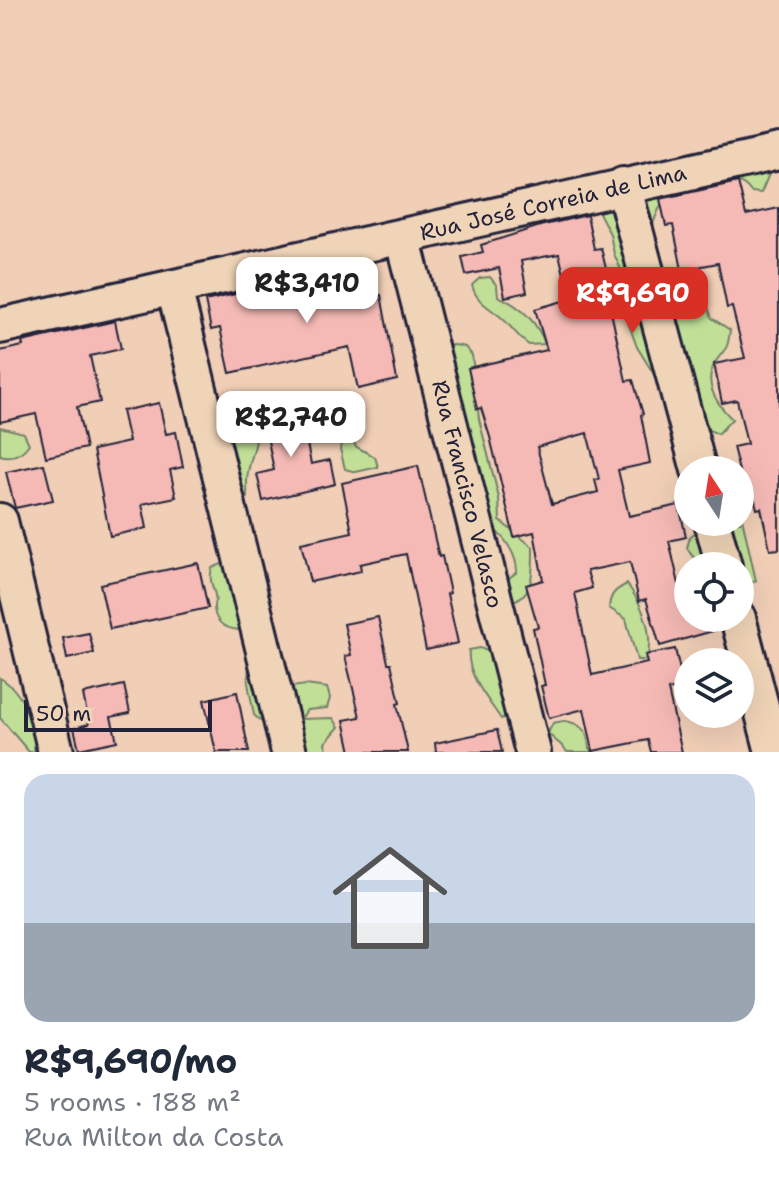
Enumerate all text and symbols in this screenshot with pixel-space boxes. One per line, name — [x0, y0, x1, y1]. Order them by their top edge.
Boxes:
street label: Rua José Correia de Lima — [417, 158, 690, 247]
pin: R$3,410 — [233, 257, 381, 325]
text: R$3,410 — [254, 265, 360, 300]
pin: R$9,690 — [559, 267, 707, 335]
text: R$9,690 — [576, 275, 690, 310]
street label: Rua Francisco Velasco — [425, 377, 510, 611]
pin: R$2,740 — [217, 391, 365, 459]
text: R$2,740 — [234, 399, 348, 434]
north arrow — [674, 456, 754, 536]
map controls — [674, 456, 754, 728]
button: locate — [674, 552, 754, 632]
button: layers — [674, 648, 754, 728]
scale bar — [24, 696, 212, 732]
text: 50 m — [36, 699, 91, 728]
icon: home — [318, 826, 462, 970]
text: R$9,690/mo — [24, 1038, 237, 1084]
text: 5 rooms · 188 m² — [24, 1084, 241, 1119]
text: Rua Milton da Costa — [24, 1119, 283, 1154]

